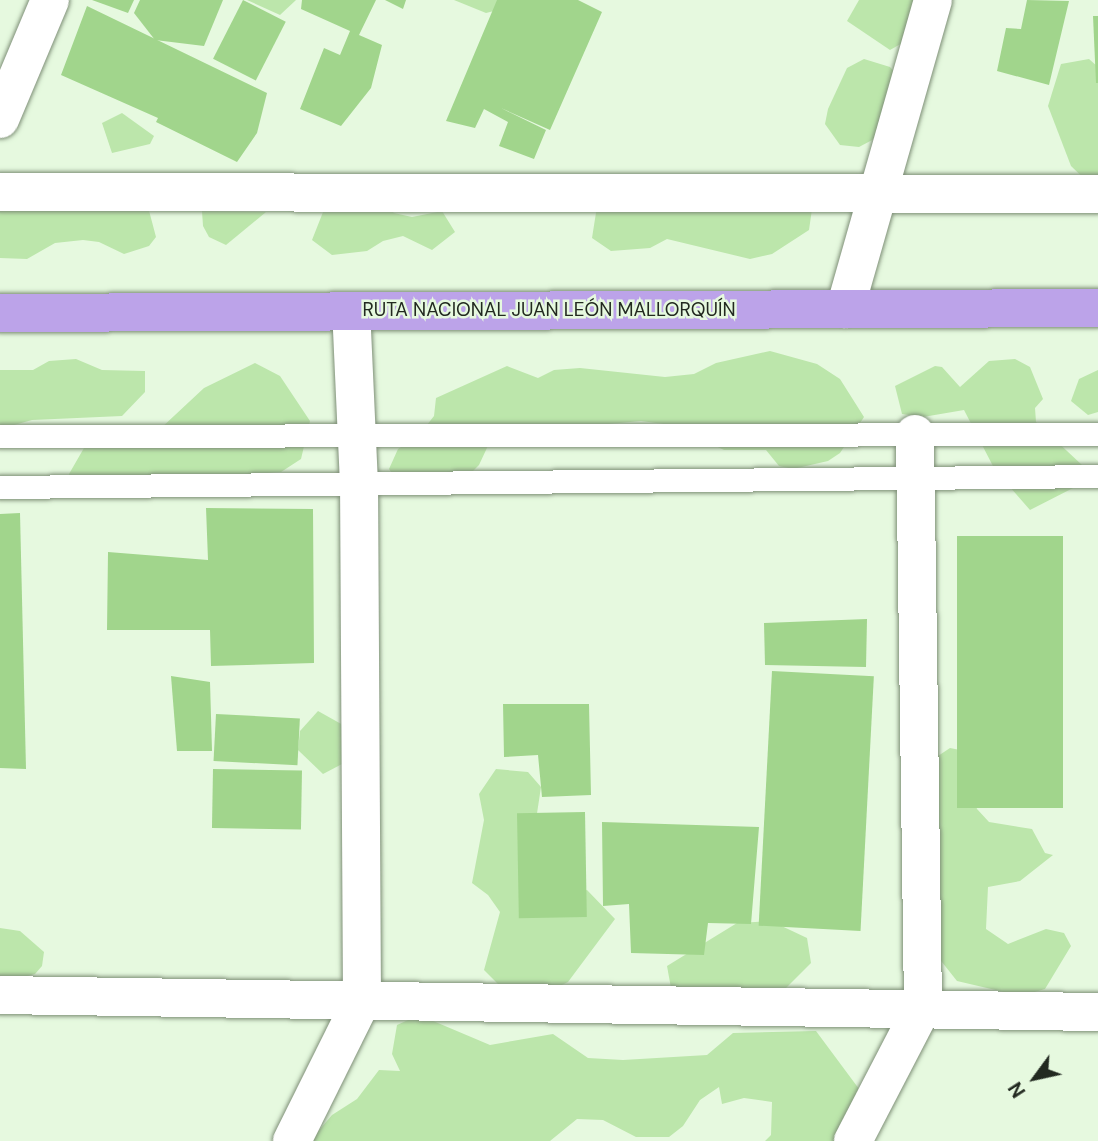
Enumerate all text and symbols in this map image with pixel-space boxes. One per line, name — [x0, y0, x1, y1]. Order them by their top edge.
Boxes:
street label: RUTA NACIONAL JUAN LEÓN MALLORQUÍN — [362, 299, 736, 321]
north arrow — [1000, 1043, 1070, 1113]
text: N — [1003, 1077, 1031, 1102]

